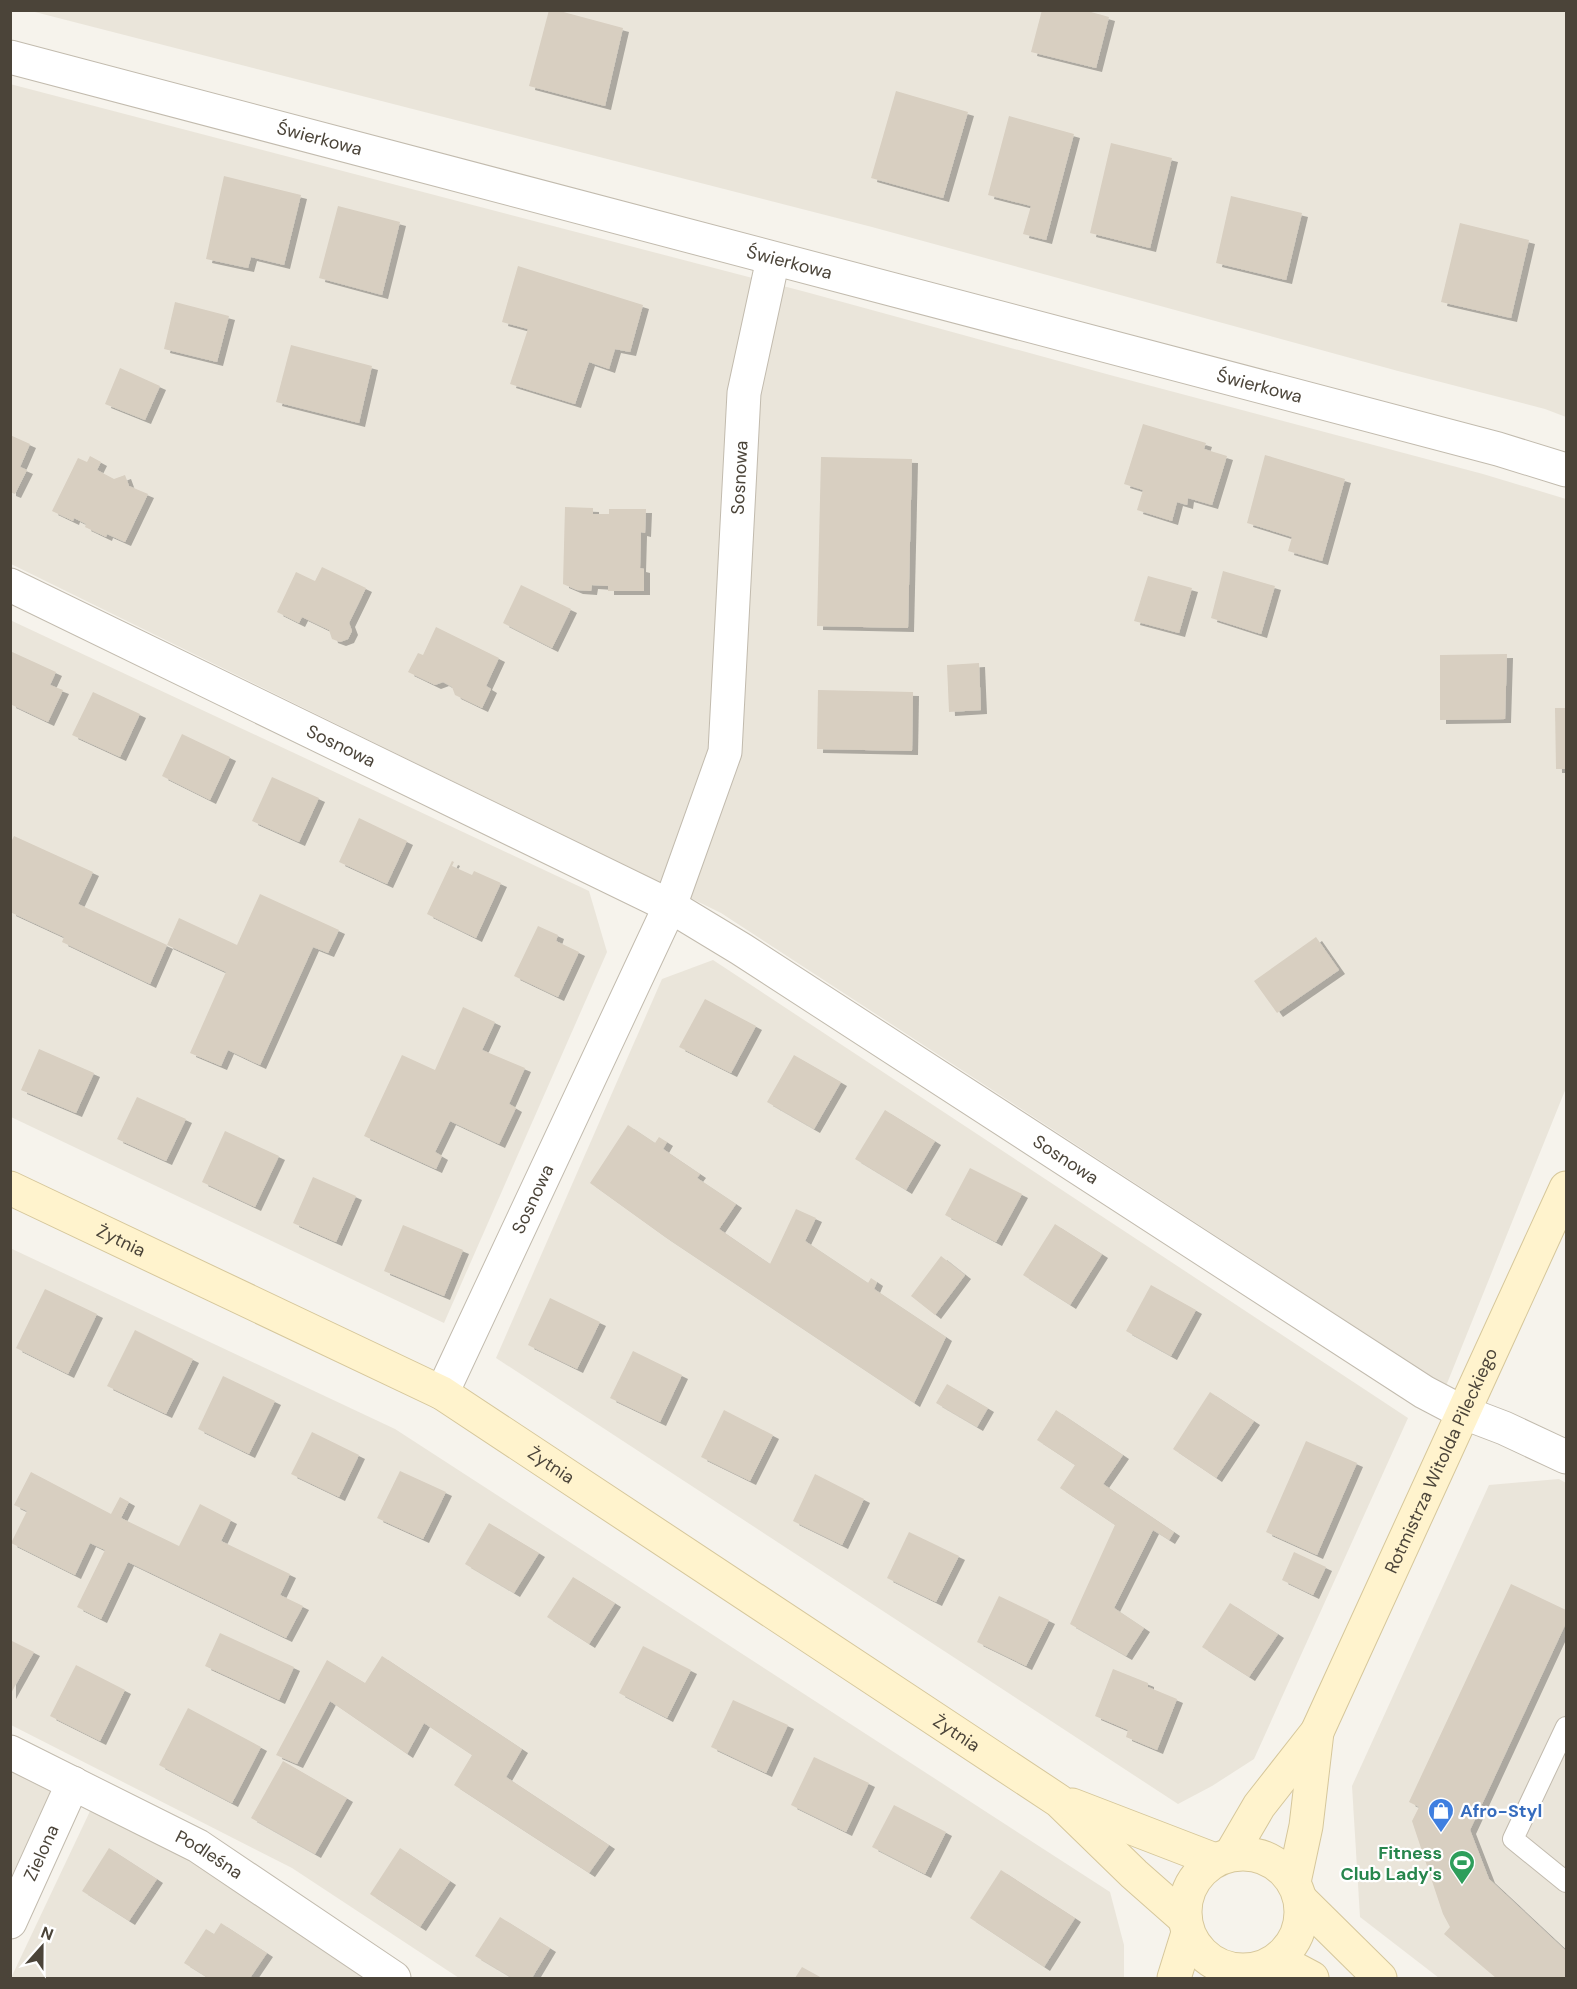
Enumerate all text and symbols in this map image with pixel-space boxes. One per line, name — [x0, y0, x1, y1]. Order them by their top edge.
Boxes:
street label: Świerkowa — [274, 116, 365, 161]
street label: Świerkowa — [744, 240, 835, 285]
street label: Świerkowa — [1214, 363, 1305, 409]
street label: Sosnowa — [726, 440, 753, 515]
street label: Sosnowa — [302, 719, 379, 773]
street label: Sosnowa — [1028, 1129, 1103, 1190]
street label: Sosnowa — [506, 1161, 559, 1238]
street label: Żytnia — [93, 1219, 149, 1263]
street label: Rotmistrza Witolda Pileckiego — [1379, 1344, 1503, 1577]
street label: Żytnia — [523, 1441, 579, 1489]
street label: Żytnia — [928, 1709, 985, 1757]
shop icon: Afro-Styl — [1426, 1796, 1456, 1834]
place label: Afro-Styl — [1460, 1799, 1542, 1823]
street label: Zielona — [18, 1821, 65, 1885]
street label: Podleśna — [171, 1825, 247, 1885]
place label: Fitness Club Lady's — [1340, 1841, 1442, 1886]
sports icon: Fitness Club Lady's — [1447, 1848, 1477, 1886]
north arrow — [12, 1917, 72, 1977]
text: N — [38, 1922, 56, 1945]

